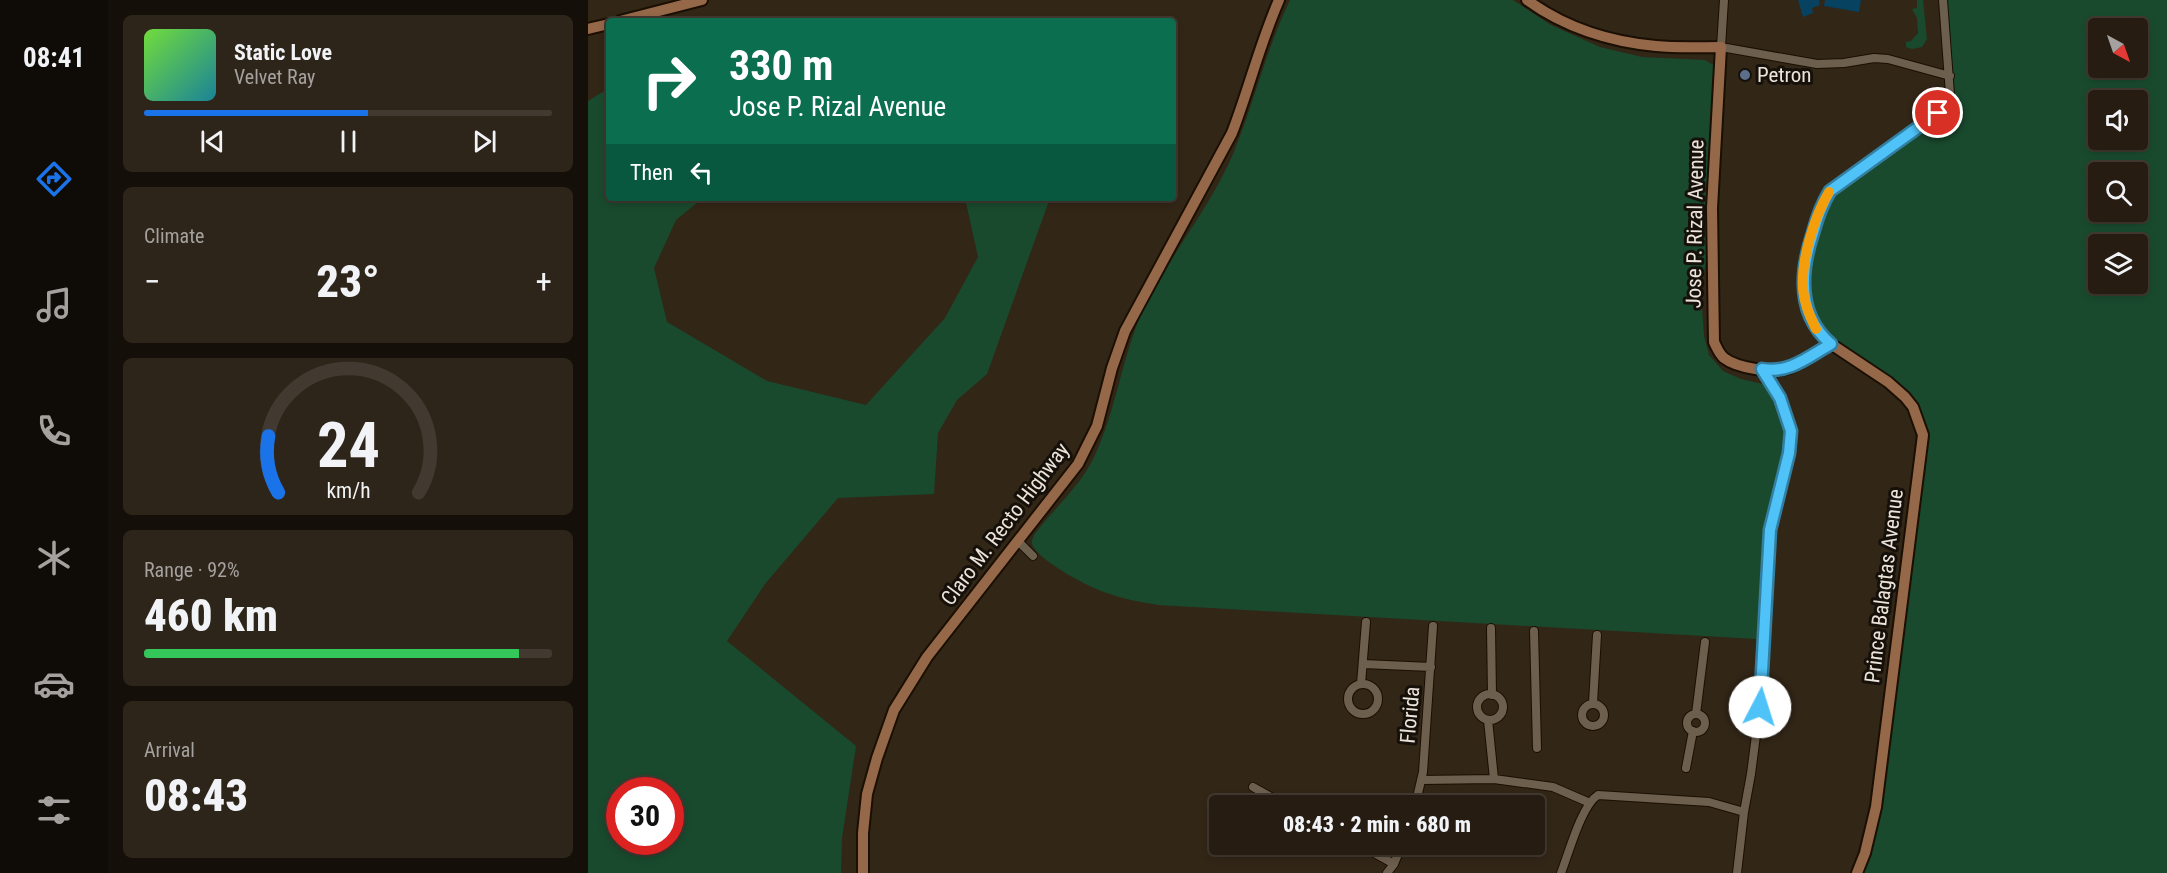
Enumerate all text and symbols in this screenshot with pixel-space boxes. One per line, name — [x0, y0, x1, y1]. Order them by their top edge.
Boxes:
north arrow — [2088, 18, 2148, 78]
map controls — [2088, 18, 2148, 294]
text: Static Love — [234, 40, 332, 65]
text: 330 m — [729, 41, 834, 90]
text: 08:41 — [23, 42, 85, 74]
icon: right — [630, 42, 708, 120]
place label: Petron — [1757, 63, 1811, 87]
text: Velvet Ray — [234, 65, 315, 89]
marker: Petron — [1738, 68, 1752, 82]
pin — [1912, 87, 1963, 138]
button: sound — [2088, 90, 2148, 150]
text: Jose P. Rizal Avenue — [729, 91, 946, 123]
icon: arrive — [1921, 96, 1954, 129]
icon: previous — [196, 125, 229, 158]
icon: pause — [332, 125, 365, 158]
icon: next — [468, 125, 501, 158]
street label: Jose P. Rizal Avenue — [1682, 139, 1708, 309]
icon: left — [685, 156, 718, 189]
icon: directions — [33, 158, 75, 200]
text: Then — [630, 160, 673, 185]
button: search — [2088, 162, 2148, 222]
text: Climate — [144, 224, 204, 248]
button: layers — [2088, 234, 2148, 294]
text: 23° — [316, 255, 380, 308]
text: − — [144, 262, 161, 301]
text: + — [536, 262, 552, 301]
icon: music — [33, 284, 75, 326]
icon: phone — [33, 410, 75, 452]
text: 24 — [316, 410, 380, 483]
street label: Claro M. Recto Highway — [936, 438, 1074, 610]
text: km/h — [326, 479, 370, 504]
street label: Prince Balagtas Avenue — [1860, 487, 1908, 684]
icon: climate — [33, 537, 75, 579]
text: Range · 92% — [144, 558, 240, 582]
text: 460 km — [144, 589, 278, 642]
icon: car — [33, 663, 75, 705]
position arrow — [1728, 675, 1792, 739]
street label: Florida — [1396, 685, 1424, 745]
text: Arrival — [144, 738, 195, 762]
text: 08:43 — [144, 769, 248, 822]
speed limit sign: 30 — [606, 777, 684, 855]
icon: filters — [33, 789, 75, 831]
text: 08:43 · 2 min · 680 m — [1283, 812, 1471, 837]

